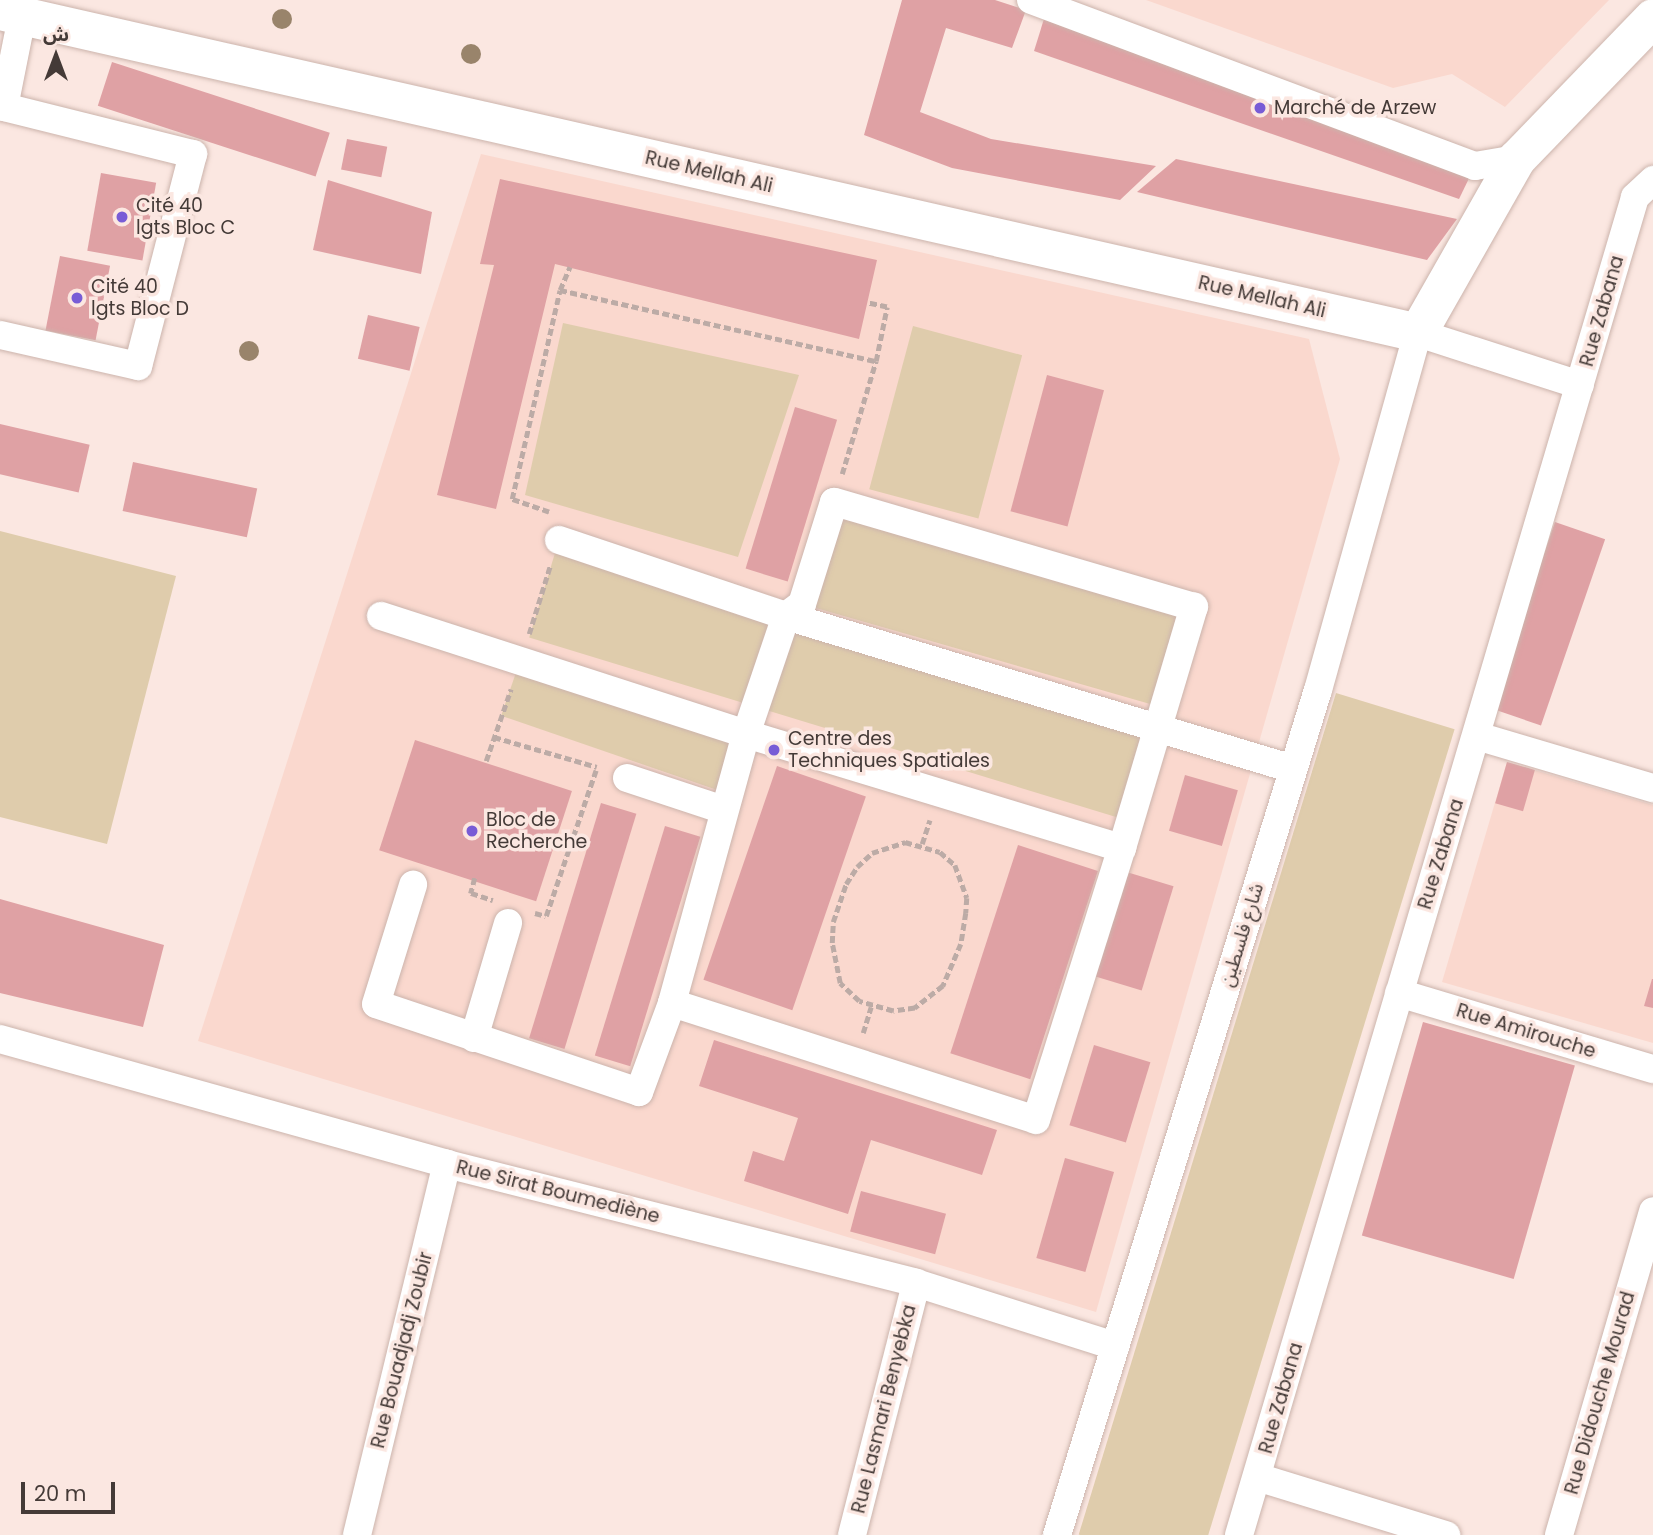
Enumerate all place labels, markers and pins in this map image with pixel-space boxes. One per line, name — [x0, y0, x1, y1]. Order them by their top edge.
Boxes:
place label: Marché de Arzew — [1274, 97, 1436, 119]
marker: Marché de Arzew — [1252, 100, 1268, 116]
place label: Cité 40 lgts Bloc C — [136, 195, 235, 239]
marker: Cité 40 lgts Bloc C — [114, 209, 130, 225]
place label: Cité 40 lgts Bloc D — [91, 276, 189, 320]
marker: Cité 40 lgts Bloc D — [69, 290, 85, 306]
place label: Centre des Techniques Spatiales — [788, 728, 990, 772]
marker: Centre des Techniques Spatiales — [766, 742, 782, 758]
place label: Bloc de Recherche — [486, 809, 587, 853]
marker: Bloc de Recherche — [464, 823, 480, 839]

